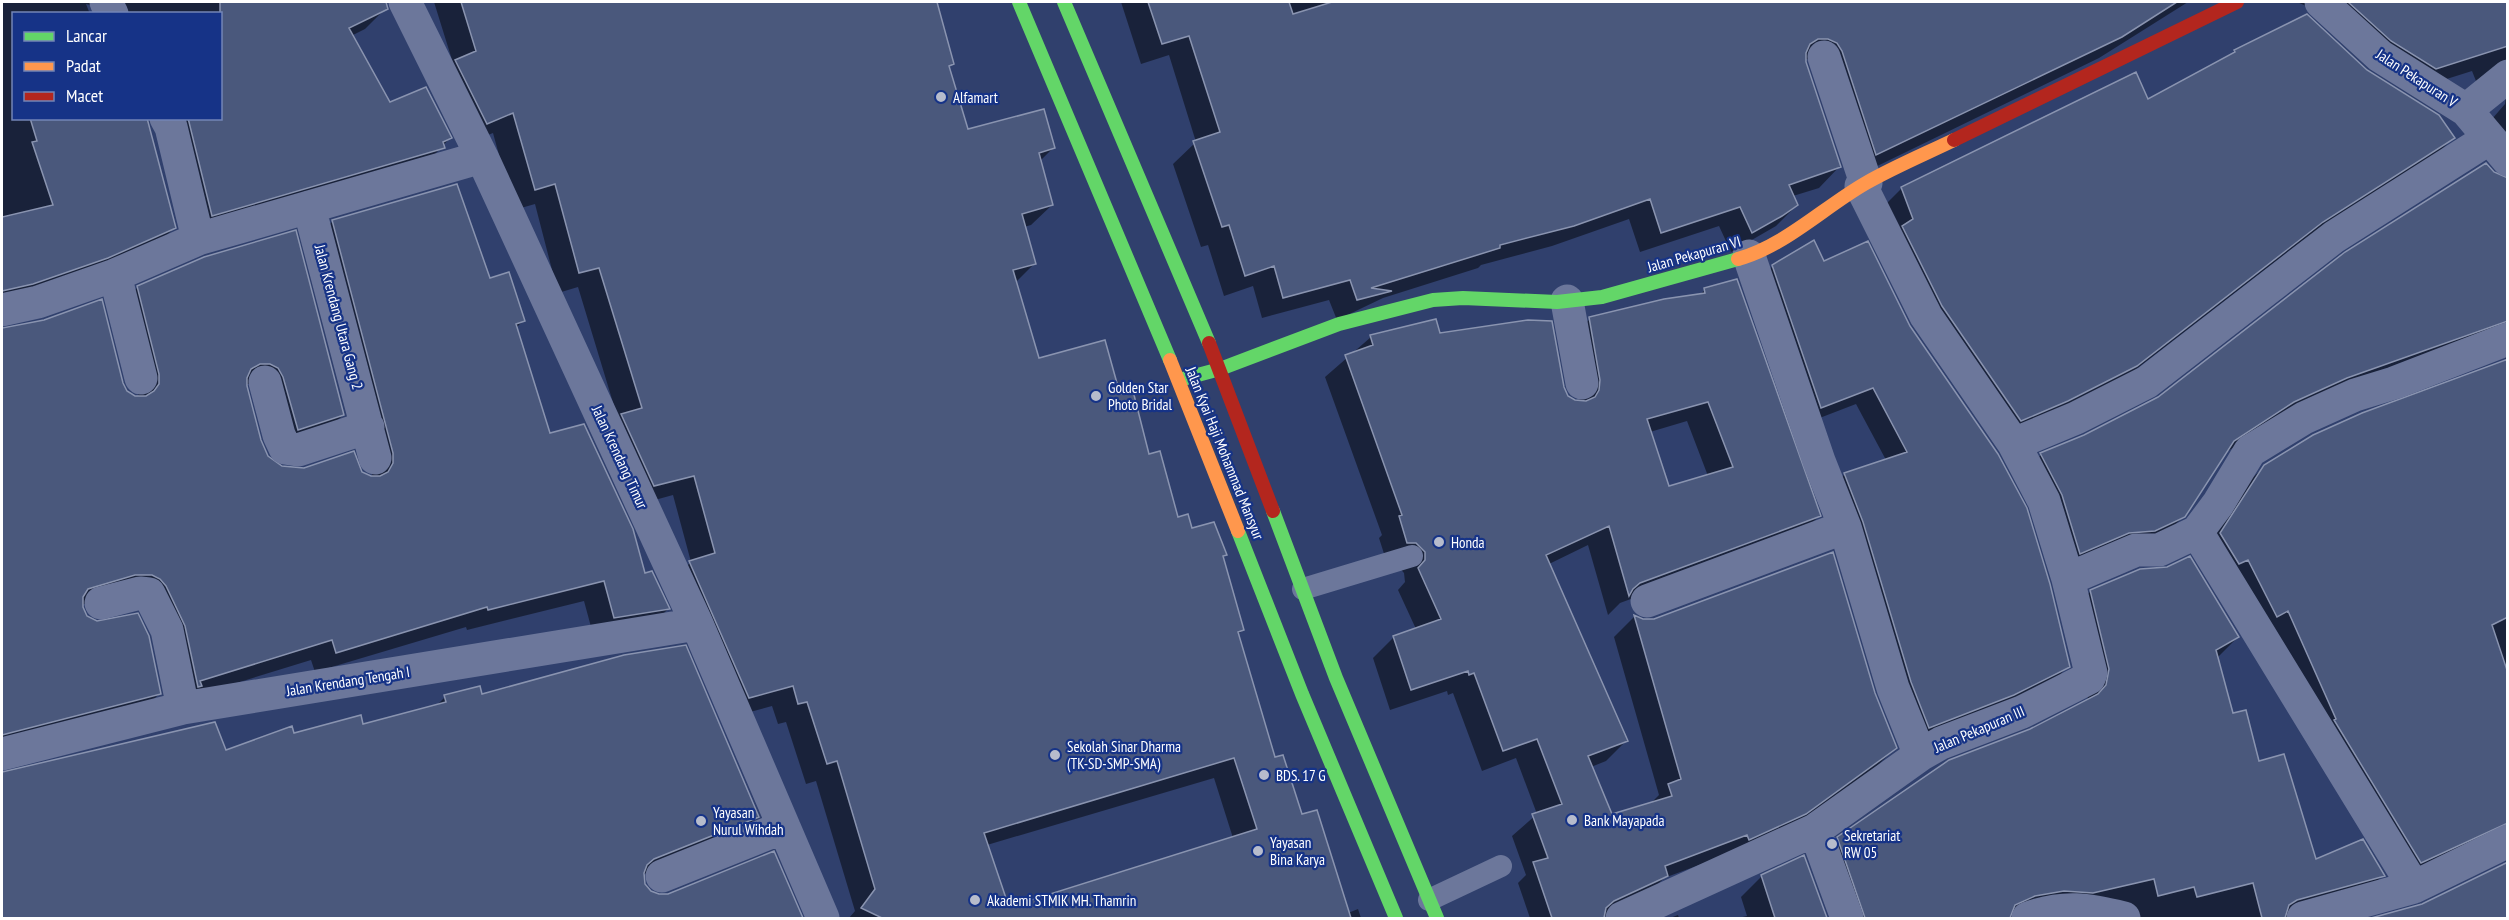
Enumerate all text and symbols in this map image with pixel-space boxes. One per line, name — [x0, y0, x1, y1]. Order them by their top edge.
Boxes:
legend — [12, 12, 222, 120]
text: Lancar — [66, 24, 107, 47]
street label: Jalan Pekapuran V — [2372, 44, 2461, 111]
text: Padat — [66, 54, 101, 77]
text: Macet — [66, 84, 103, 107]
place label: Alfamart — [953, 88, 998, 107]
marker: Alfamart — [934, 90, 948, 104]
street label: Jalan Pekapuran VI — [1644, 232, 1743, 277]
street label: Jalan Krendang Utara Gang 2 — [310, 242, 367, 392]
street label: Jalan Kyai Haji Mohammad Mansyur — [1181, 363, 1269, 543]
place label: Golden Star Photo Bridal — [1108, 378, 1172, 414]
marker: Golden Star Photo Bridal — [1089, 389, 1103, 403]
street label: Jalan Krendang Timur — [587, 402, 653, 512]
place label: Honda — [1451, 533, 1485, 552]
marker: Honda — [1432, 535, 1446, 549]
street label: Jalan Krendang Tengah I — [284, 662, 411, 700]
street label: Jalan Pekapuran III — [1930, 701, 2027, 757]
place label: Sekolah Sinar Dharma (TK-SD-SMP-SMA) — [1067, 737, 1181, 773]
marker: Sekolah Sinar Dharma (TK-SD-SMP-SMA) — [1048, 748, 1062, 762]
place label: BDS. 17 G — [1276, 766, 1326, 785]
marker: BDS. 17 G — [1257, 768, 1271, 782]
place label: Yayasan Nurul Wihdah — [713, 803, 784, 839]
place label: Bank Mayapada — [1584, 811, 1665, 830]
marker: Bank Mayapada — [1565, 813, 1579, 827]
marker: Yayasan Nurul Wihdah — [694, 814, 708, 828]
place label: Sekretariat RW 05 — [1844, 826, 1900, 862]
place label: Yayasan Bina Karya — [1270, 833, 1325, 869]
marker: Sekretariat RW 05 — [1825, 837, 1839, 851]
marker: Yayasan Bina Karya — [1251, 844, 1265, 858]
place label: Akademi STMIK MH. Thamrin — [987, 891, 1136, 910]
marker: Akademi STMIK MH. Thamrin — [968, 893, 982, 907]

